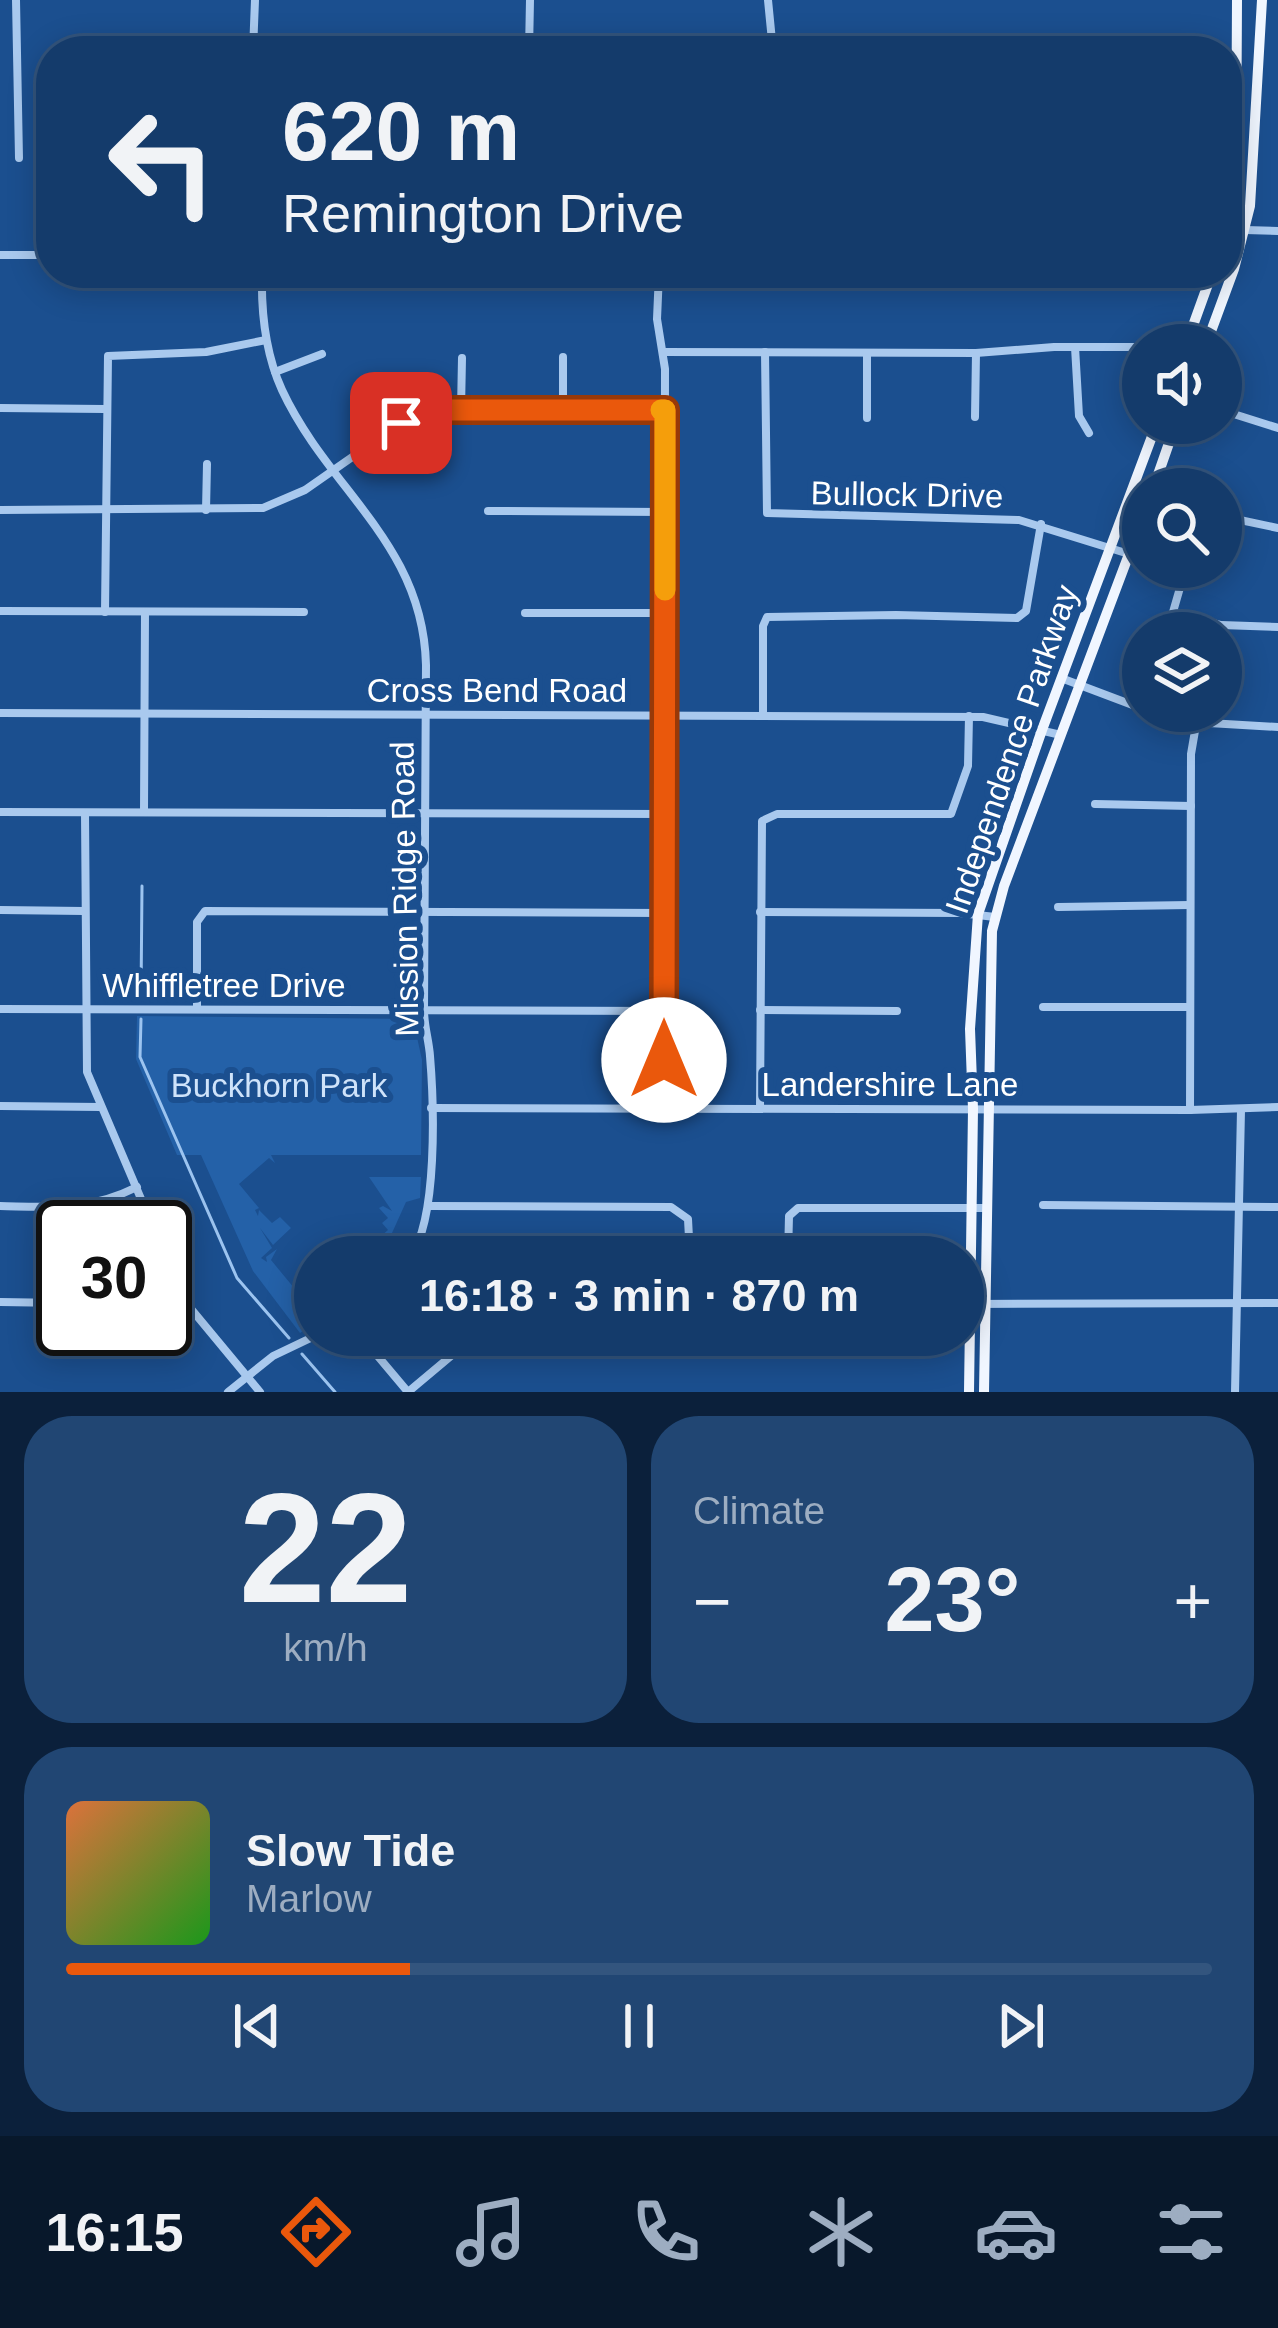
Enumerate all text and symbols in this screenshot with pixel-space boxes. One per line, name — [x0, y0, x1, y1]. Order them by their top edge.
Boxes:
icon: left — [84, 84, 240, 240]
text: 620 m — [282, 84, 520, 178]
text: Remington Drive — [282, 183, 684, 243]
map controls — [1122, 324, 1242, 732]
button: sound — [1122, 324, 1242, 444]
pin — [350, 372, 452, 474]
icon: arrive — [368, 390, 434, 456]
button: search — [1122, 468, 1242, 588]
street label: Bullock Drive — [810, 474, 1004, 515]
street label: Independence Parkway — [938, 580, 1085, 918]
button: layers — [1122, 612, 1242, 732]
street label: Cross Bend Road — [367, 672, 627, 709]
street label: Mission Ridge Road — [383, 741, 426, 1037]
street label: Whiffletree Drive — [102, 967, 346, 1004]
position arrow — [601, 997, 727, 1123]
street label: Landershire Lane — [762, 1066, 1018, 1103]
park label: Buckhorn Park — [171, 1067, 388, 1104]
speed limit sign: 30 — [36, 1200, 192, 1356]
text: 16:18 · 3 min · 870 m — [419, 1270, 859, 1321]
text: 22 — [239, 1461, 412, 1635]
text: Climate — [693, 1489, 825, 1532]
text: 23° — [884, 1550, 1021, 1650]
text: − — [693, 1564, 732, 1638]
text: + — [1173, 1564, 1212, 1638]
text: km/h — [283, 1626, 368, 1669]
text: Slow Tide — [246, 1825, 455, 1876]
text: Marlow — [246, 1877, 372, 1920]
icon: previous — [224, 1993, 290, 2059]
icon: pause — [606, 1993, 672, 2059]
icon: next — [988, 1993, 1054, 2059]
icon: directions — [274, 2190, 358, 2274]
icon: music — [449, 2190, 533, 2274]
icon: phone — [624, 2190, 708, 2274]
icon: climate — [799, 2190, 883, 2274]
icon: car — [974, 2190, 1058, 2274]
icon: filters — [1149, 2190, 1233, 2274]
text: 16:15 — [45, 2202, 184, 2262]

